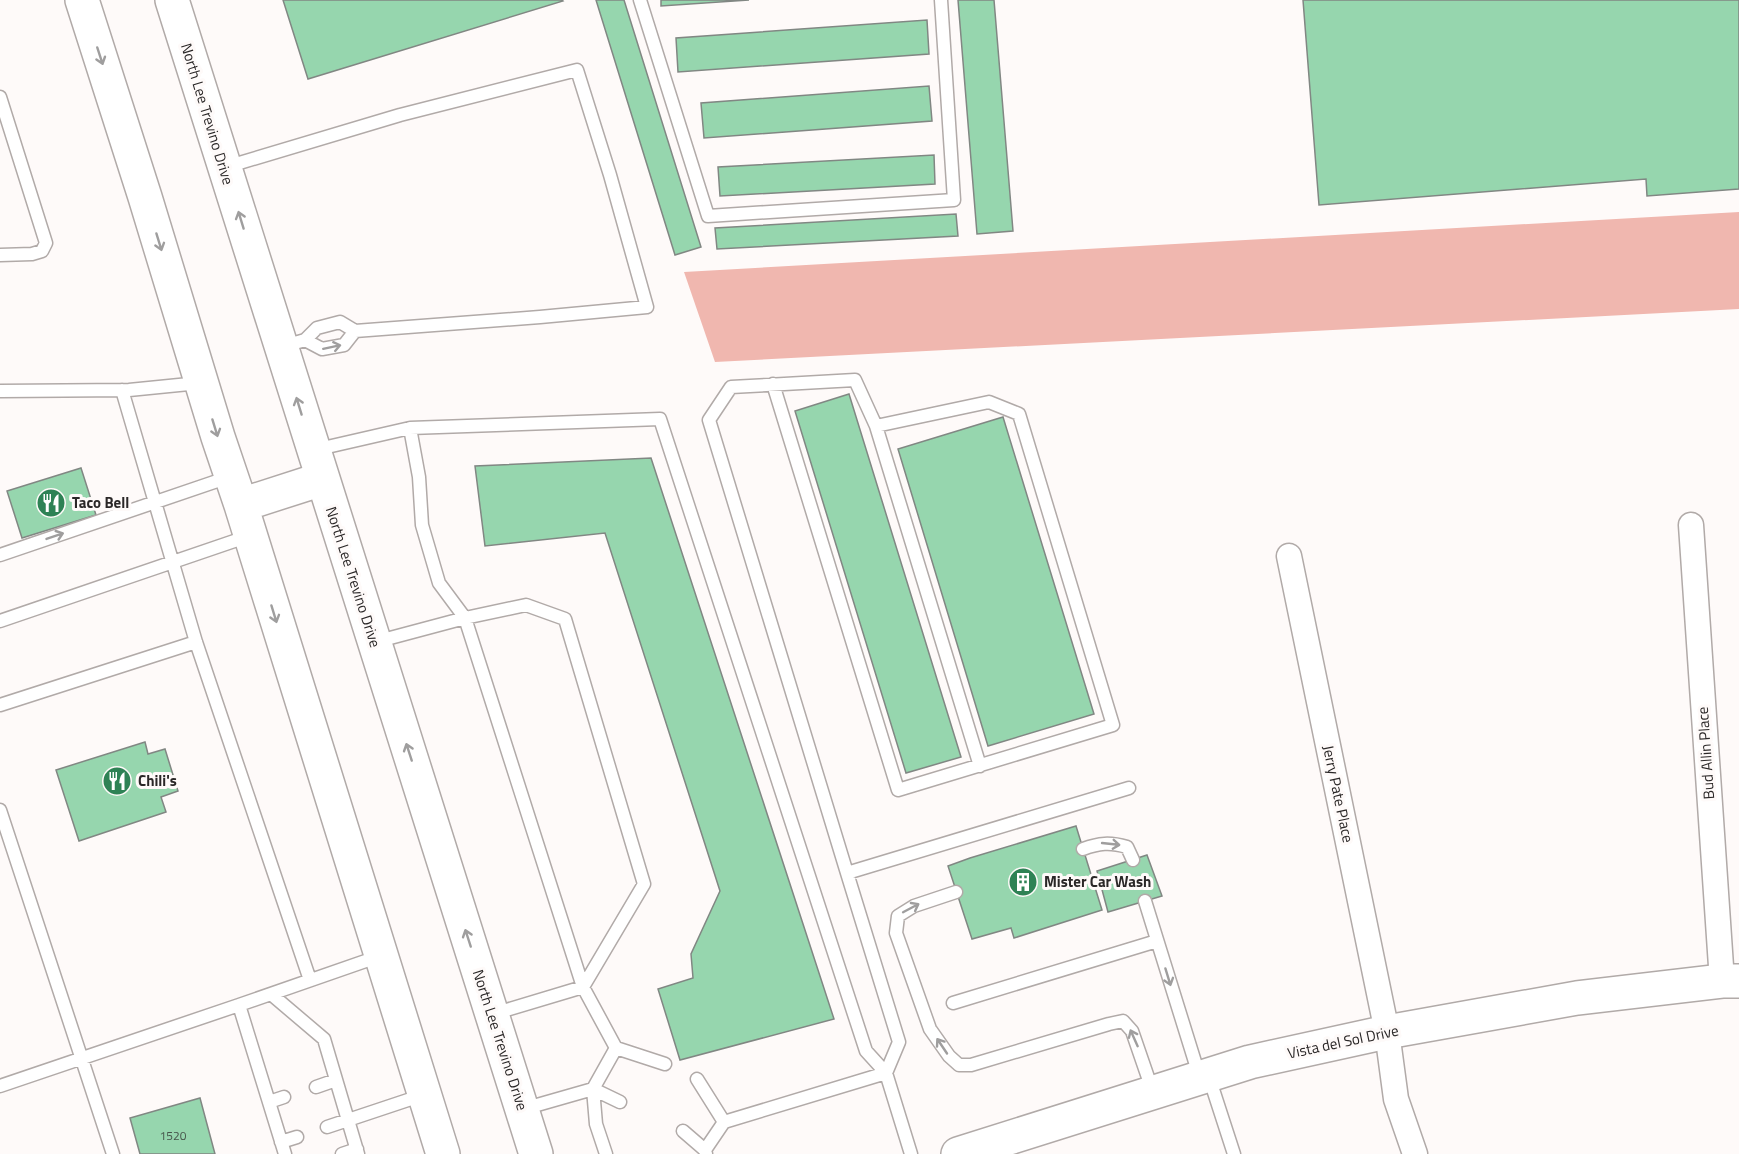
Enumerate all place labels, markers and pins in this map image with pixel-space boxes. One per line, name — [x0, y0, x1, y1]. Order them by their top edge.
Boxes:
restaurant icon: Taco Bell — [35, 487, 67, 519]
place label: Taco Bell — [72, 491, 129, 514]
restaurant icon: Chili's — [101, 765, 133, 797]
place label: Chili's — [138, 769, 177, 792]
building icon: Mister Car Wash — [1007, 866, 1039, 898]
place label: Mister Car Wash — [1044, 870, 1151, 893]

